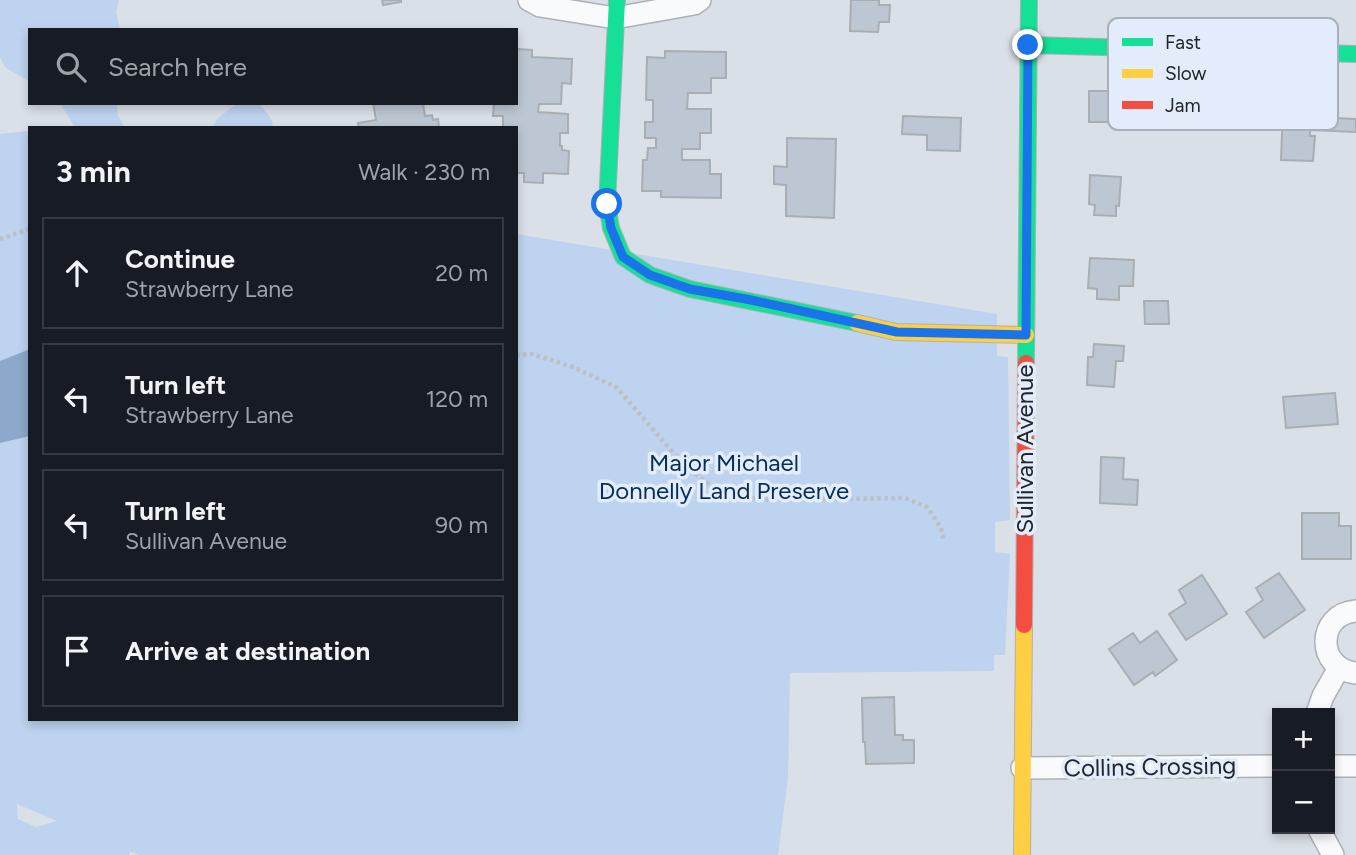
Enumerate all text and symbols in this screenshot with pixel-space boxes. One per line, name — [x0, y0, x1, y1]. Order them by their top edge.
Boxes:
legend — [1108, 18, 1338, 130]
search box — [28, 28, 518, 105]
route end — [1012, 29, 1043, 60]
text: Fast — [1165, 31, 1201, 54]
icon: search — [52, 48, 90, 86]
text: Search here — [108, 51, 247, 83]
text: Slow — [1165, 62, 1207, 85]
text: Jam — [1165, 94, 1201, 117]
text: 3 min — [56, 153, 131, 190]
text: Walk · 230 m — [358, 158, 490, 186]
route start — [591, 188, 622, 219]
text: Continue — [125, 243, 235, 275]
icon: ahead — [58, 254, 96, 292]
text: 20 m — [435, 259, 488, 287]
text: Strawberry Lane — [125, 275, 294, 303]
street label: Sullivan Avenue — [1010, 364, 1039, 534]
text: Turn left — [125, 369, 226, 401]
icon: left — [58, 380, 96, 418]
text: 120 m — [426, 385, 488, 413]
text: Strawberry Lane — [125, 401, 294, 429]
park label: Major Michael Donnelly Land Preserve — [599, 448, 849, 505]
text: Turn left — [125, 495, 226, 527]
icon: left — [58, 506, 96, 544]
text: 90 m — [435, 511, 488, 539]
text: Sullivan Avenue — [125, 527, 287, 555]
icon: arrive — [58, 632, 96, 670]
text: Arrive at destination — [125, 635, 370, 667]
map controls — [1272, 708, 1335, 834]
button: + — [1272, 708, 1335, 771]
street label: Collins Crossing — [1063, 750, 1237, 783]
button: − — [1272, 771, 1335, 834]

